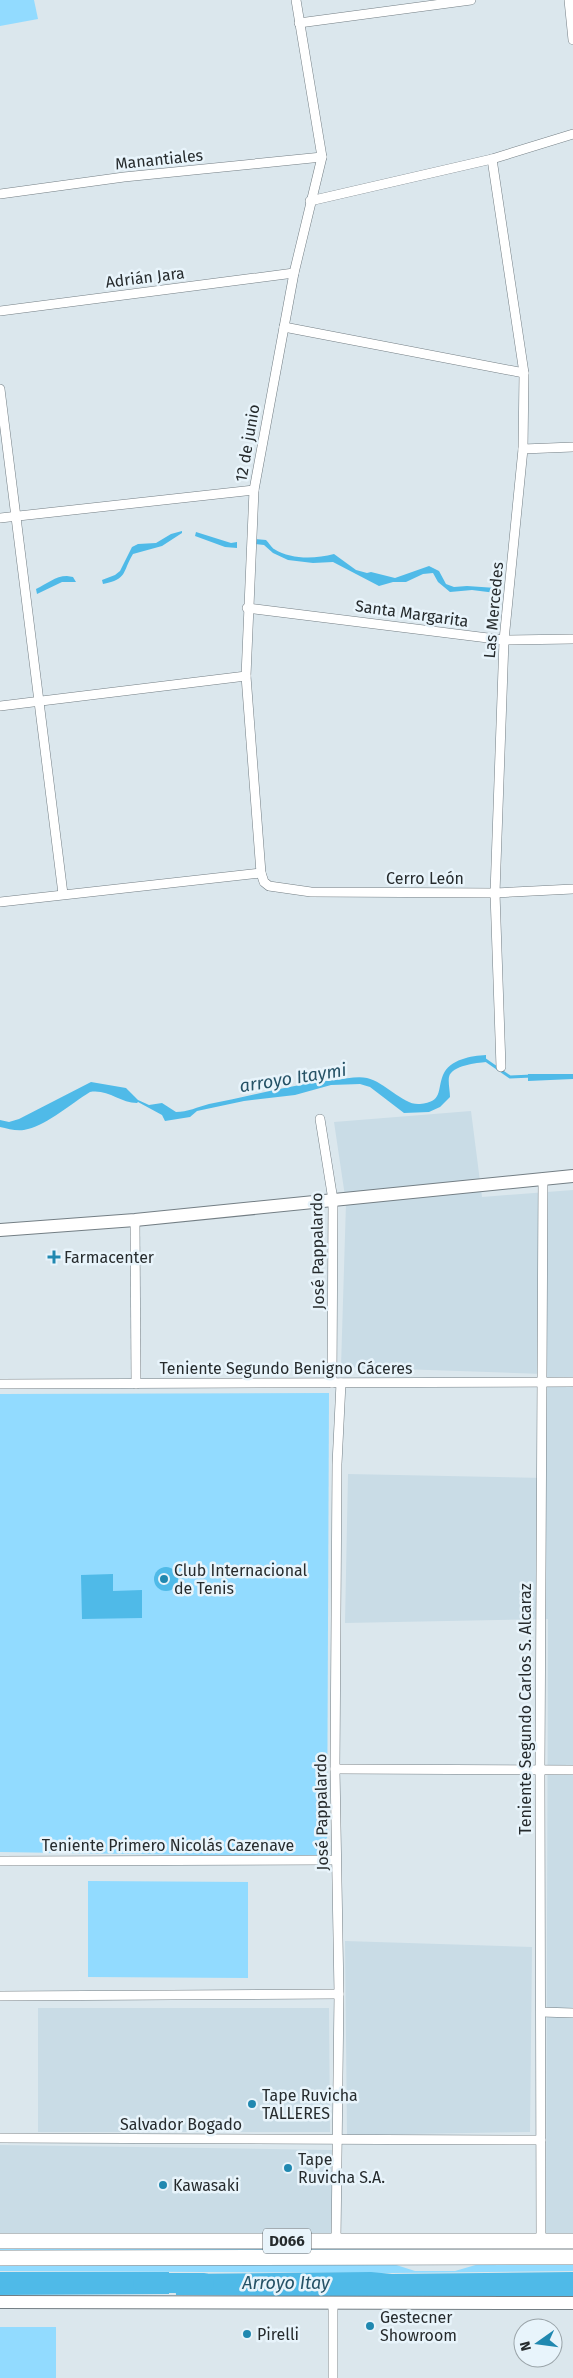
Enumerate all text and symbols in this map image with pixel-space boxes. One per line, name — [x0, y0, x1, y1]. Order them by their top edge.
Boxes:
street label: Manantiales — [114, 145, 204, 174]
street label: Adrián Jara — [104, 263, 186, 292]
street label: 12 de junio — [231, 403, 264, 483]
street label: Las Mercedes — [480, 561, 507, 659]
street label: Santa Margarita — [354, 596, 470, 631]
street label: Cerro León — [386, 869, 464, 888]
water label: arroyo Itaymi — [238, 1059, 348, 1097]
street label: José Pappalardo — [307, 1192, 328, 1310]
place label: Farmacenter — [64, 1248, 155, 1267]
marker: Farmacenter — [48, 1251, 60, 1263]
street label: Teniente Segundo Benigno Cáceres — [159, 1359, 413, 1378]
place label: Club Internacional de Tenis — [174, 1561, 308, 1598]
marker: Club Internacional de Tenis — [158, 1573, 170, 1585]
street label: Teniente Segundo Carlos S. Alcaraz — [516, 1583, 535, 1835]
street label: José Pappalardo — [311, 1753, 332, 1871]
street label: Teniente Primero Nicolás Cazenave — [42, 1836, 294, 1855]
place label: Tape Ruvicha TALLERES — [262, 2086, 358, 2123]
marker: Tape Ruvicha TALLERES — [246, 2098, 258, 2110]
street label: Salvador Bogado — [120, 2115, 242, 2134]
place label: Tape Ruvicha S.A. — [298, 2150, 385, 2187]
marker: Tape Ruvicha S.A. — [282, 2162, 294, 2174]
place label: Kawasaki — [173, 2176, 239, 2195]
marker: Kawasaki — [157, 2179, 169, 2191]
road number: D066 — [263, 2228, 311, 2254]
water label: Arroyo Itay — [241, 2272, 331, 2294]
place label: Gestecner Showroom — [380, 2308, 457, 2345]
north arrow — [513, 2318, 563, 2368]
marker: Gestecner Showroom — [364, 2320, 376, 2332]
place label: Pirelli — [257, 2325, 299, 2344]
marker: Pirelli — [241, 2328, 253, 2340]
text: N — [516, 2339, 535, 2353]

